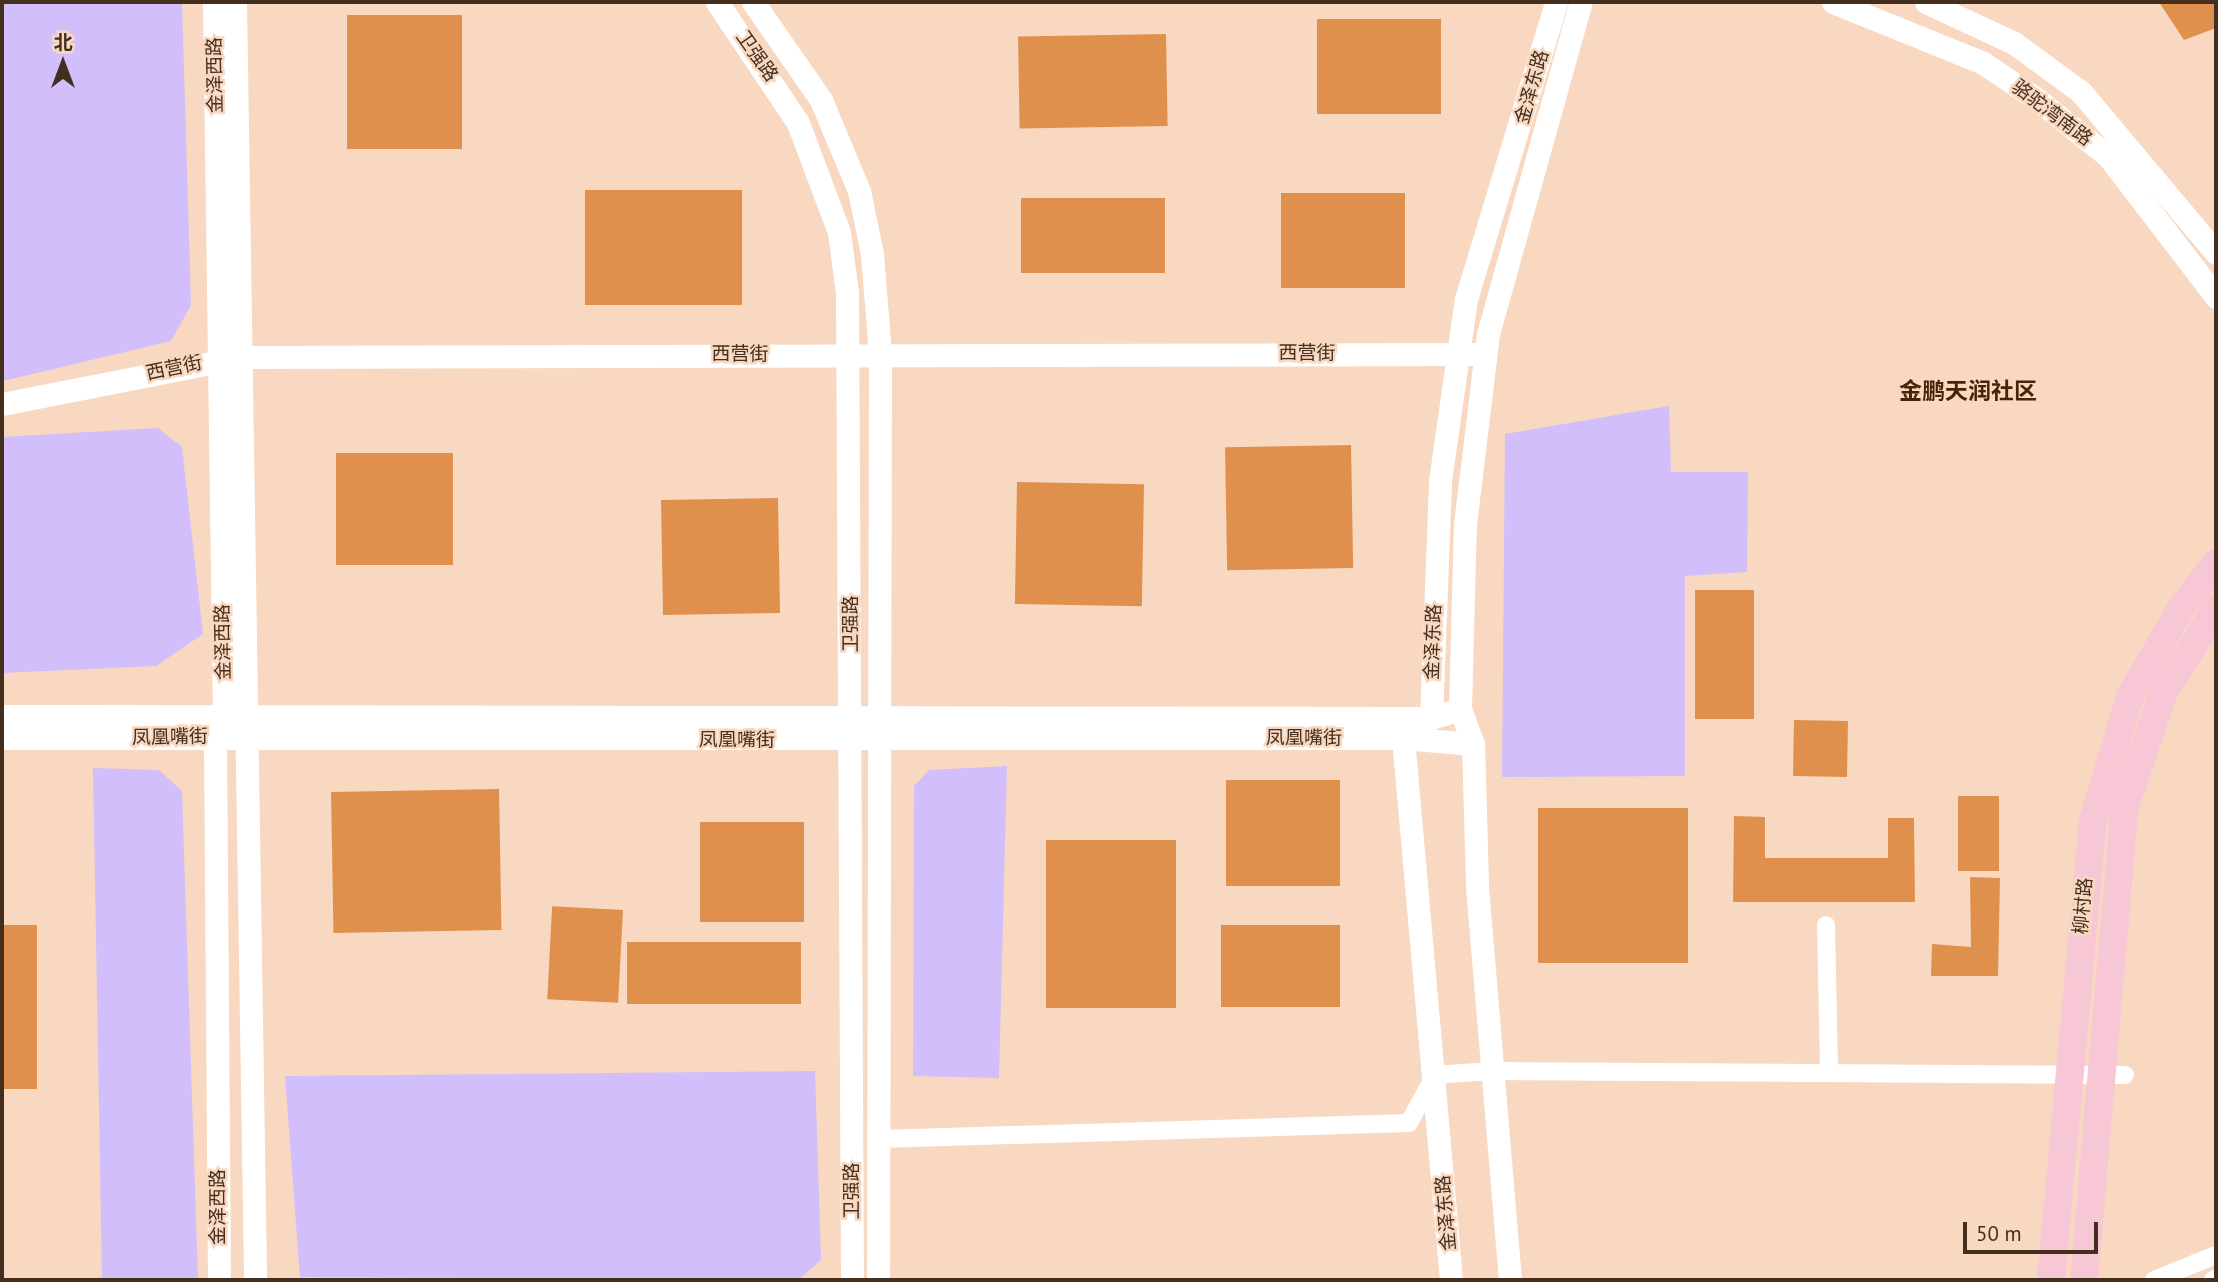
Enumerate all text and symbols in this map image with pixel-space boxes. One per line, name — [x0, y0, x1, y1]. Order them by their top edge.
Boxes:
street label: 卫强路 — [731, 26, 783, 86]
north arrow — [28, 28, 98, 98]
text: 北 — [53, 30, 73, 54]
street label: 金泽西路 — [203, 37, 227, 113]
street label: 金泽东路 — [1511, 47, 1553, 127]
street label: 骆驼湾南路 — [2007, 75, 2097, 151]
street label: 西营街 — [1279, 342, 1335, 364]
street label: 西营街 — [712, 343, 768, 365]
street label: 西营街 — [144, 351, 204, 385]
district label: 金鹏天润社区 — [1899, 377, 2037, 405]
street label: 卫强路 — [840, 596, 862, 652]
street label: 金泽西路 — [211, 604, 235, 680]
street label: 金泽东路 — [1420, 604, 1446, 680]
street label: 凤凰嘴街 — [132, 725, 208, 749]
street label: 凤凰嘴街 — [1266, 727, 1342, 749]
street label: 凤凰嘴街 — [699, 729, 775, 751]
street label: 柳村路 — [2069, 877, 2097, 935]
street label: 卫强路 — [841, 1163, 863, 1219]
street label: 金泽西路 — [207, 1169, 229, 1245]
street label: 金泽东路 — [1431, 1174, 1461, 1252]
scale bar — [1966, 1208, 2101, 1252]
text: 50 m — [1976, 1220, 2022, 1247]

